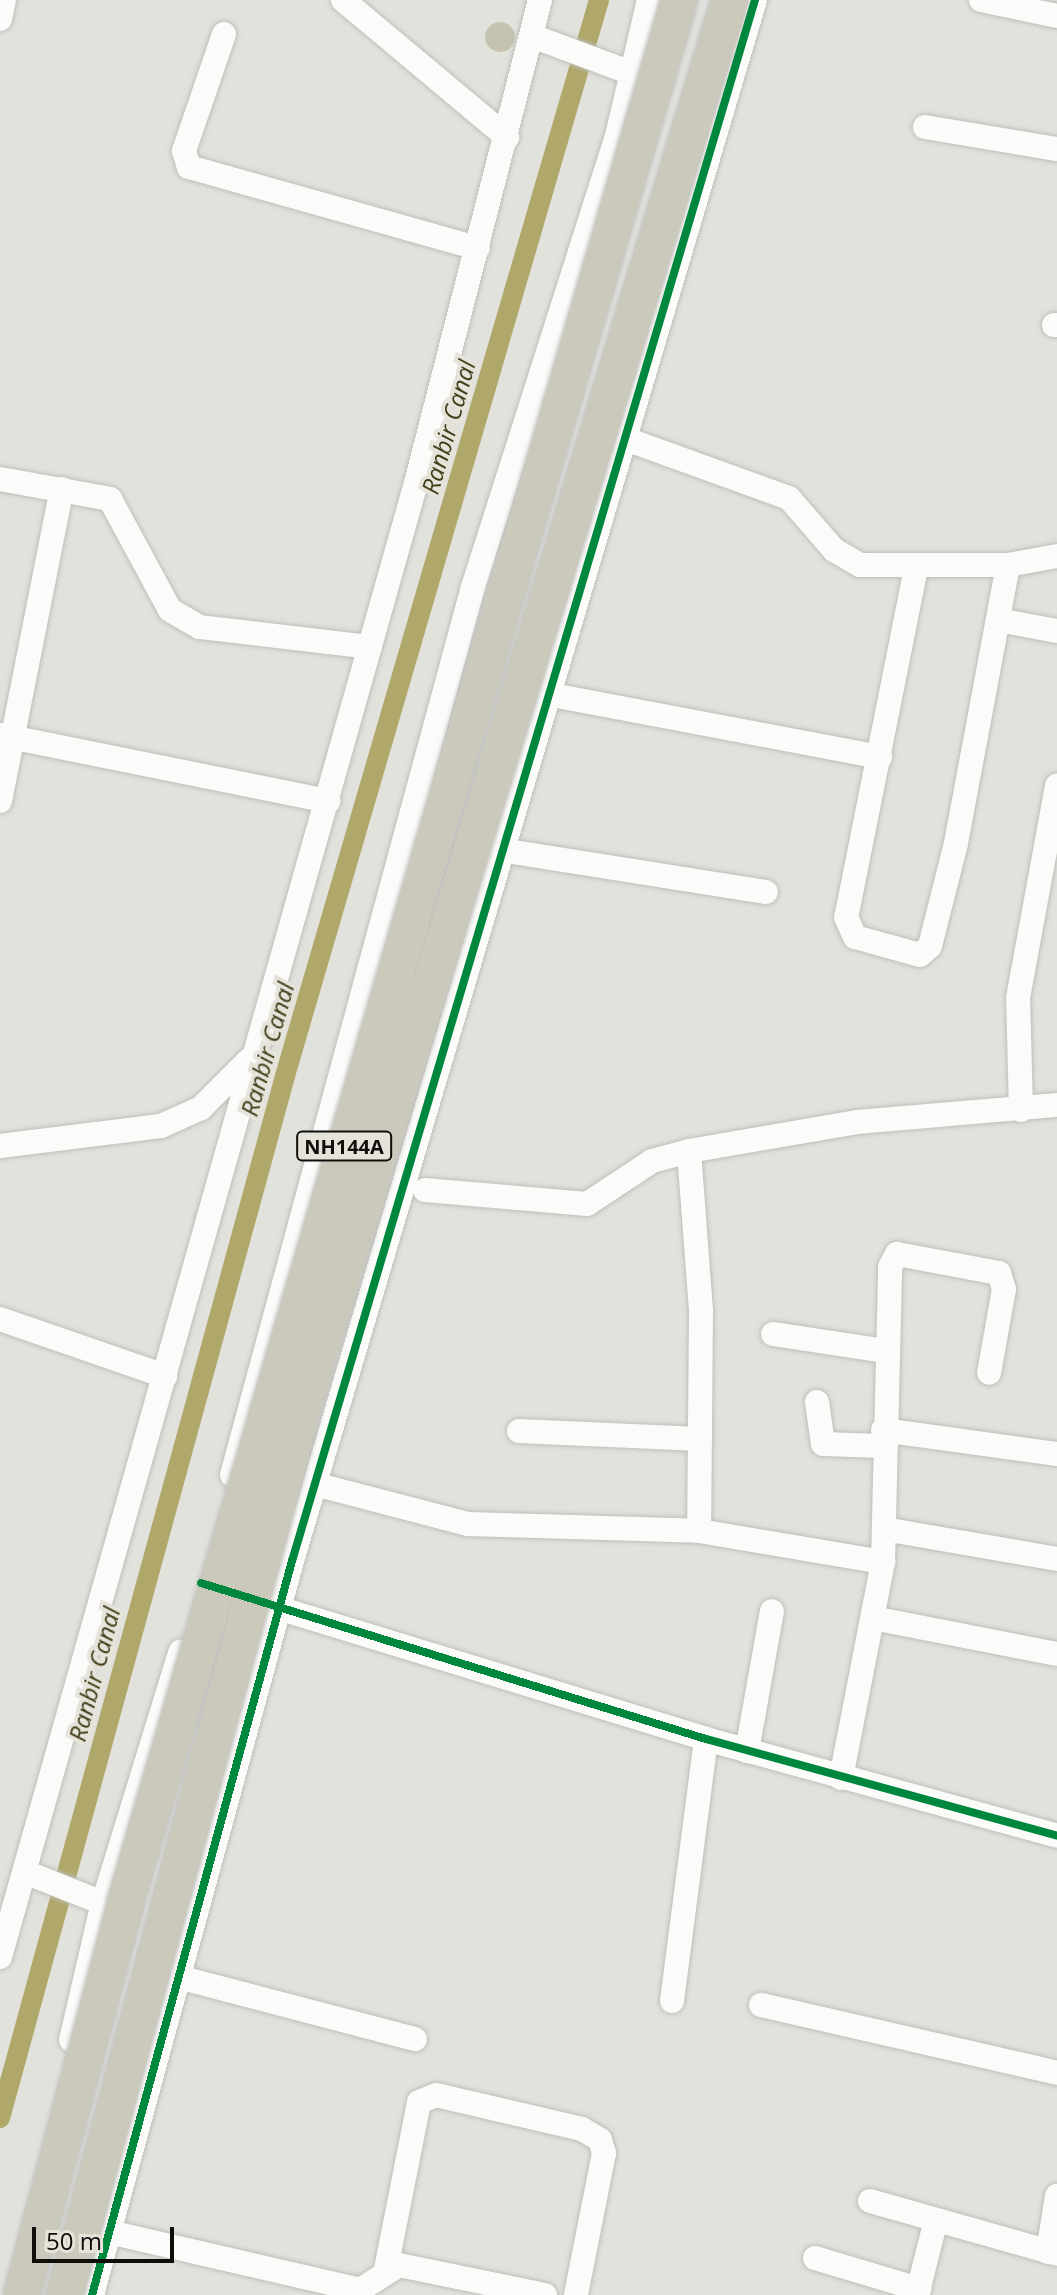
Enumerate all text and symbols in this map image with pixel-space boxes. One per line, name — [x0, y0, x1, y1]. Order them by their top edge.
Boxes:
water label: Ranbir Canal — [415, 357, 481, 497]
water label: Ranbir Canal — [234, 979, 300, 1119]
road number: NH144A — [296, 1130, 392, 1162]
water label: Ranbir Canal — [62, 1604, 126, 1744]
scale bar — [36, 2211, 178, 2261]
text: 50 m — [46, 2224, 102, 2257]

